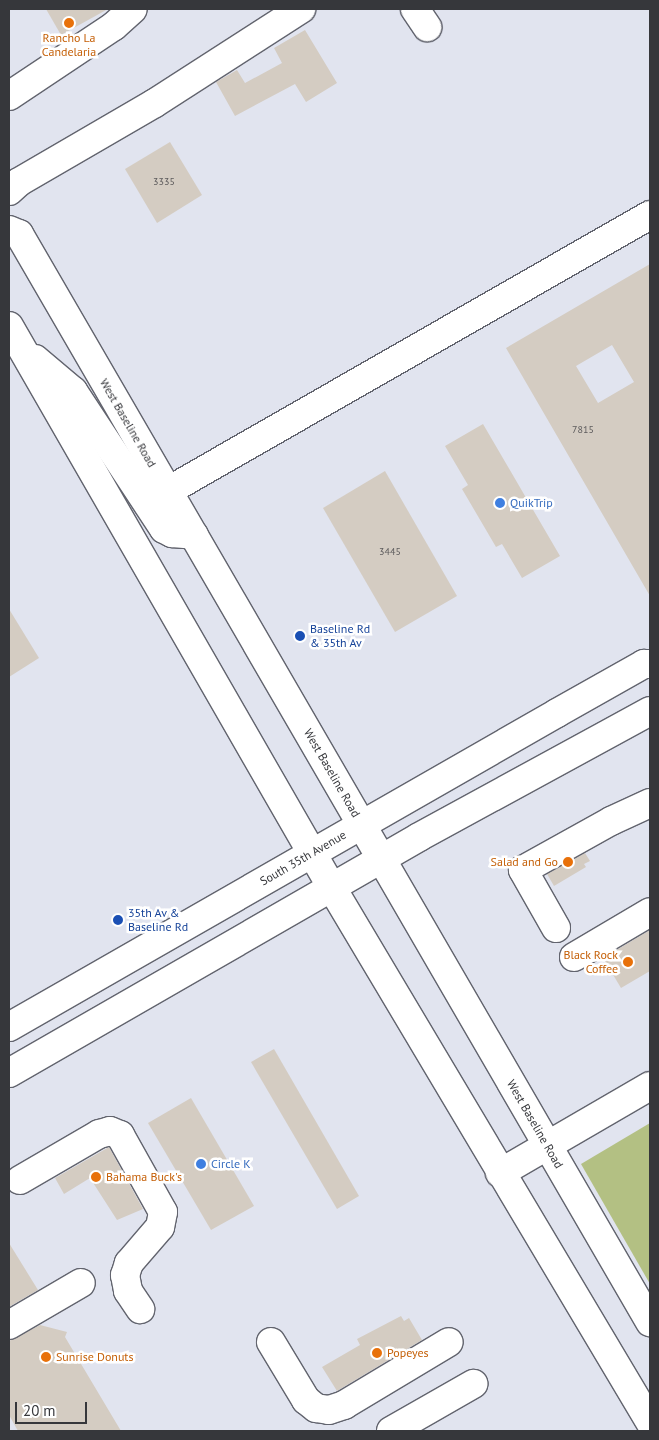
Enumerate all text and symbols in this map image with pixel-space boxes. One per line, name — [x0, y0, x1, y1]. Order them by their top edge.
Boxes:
marker: Rancho La Candelaria — [63, 17, 75, 29]
place label: Rancho La Candelaria — [42, 31, 96, 59]
house number: 3335 — [153, 176, 175, 188]
street label: West Baseline Road — [97, 376, 159, 470]
house number: 7815 — [572, 424, 594, 436]
place label: QuikTrip — [510, 496, 553, 510]
marker: QuikTrip — [494, 497, 506, 509]
house number: 3445 — [379, 546, 401, 558]
place label: Baseline Rd & 35th Av — [310, 622, 370, 650]
marker: Baseline Rd & 35th Av — [294, 630, 306, 642]
street label: West Baseline Road — [301, 726, 363, 820]
street label: South 35th Avenue — [257, 827, 349, 889]
place label: Salad and Go — [491, 855, 558, 869]
marker: Salad and Go — [562, 856, 574, 868]
place label: 35th Av & Baseline Rd — [128, 906, 188, 934]
marker: 35th Av & Baseline Rd — [112, 914, 124, 926]
place label: Black Rock Coffee — [563, 948, 618, 976]
marker: Black Rock Coffee — [622, 956, 634, 968]
street label: West Baseline Road — [504, 1077, 566, 1171]
place label: Circle K — [211, 1157, 251, 1171]
marker: Circle K — [195, 1158, 207, 1170]
place label: Bahama Buck's — [106, 1170, 182, 1184]
marker: Bahama Buck's — [90, 1171, 102, 1183]
place label: Popeyes — [387, 1346, 429, 1360]
marker: Popeyes — [371, 1347, 383, 1359]
place label: Sunrise Donuts — [56, 1350, 133, 1364]
marker: Sunrise Donuts — [40, 1351, 52, 1363]
scale bar — [18, 1392, 90, 1424]
text: 20 m — [23, 1401, 56, 1420]

